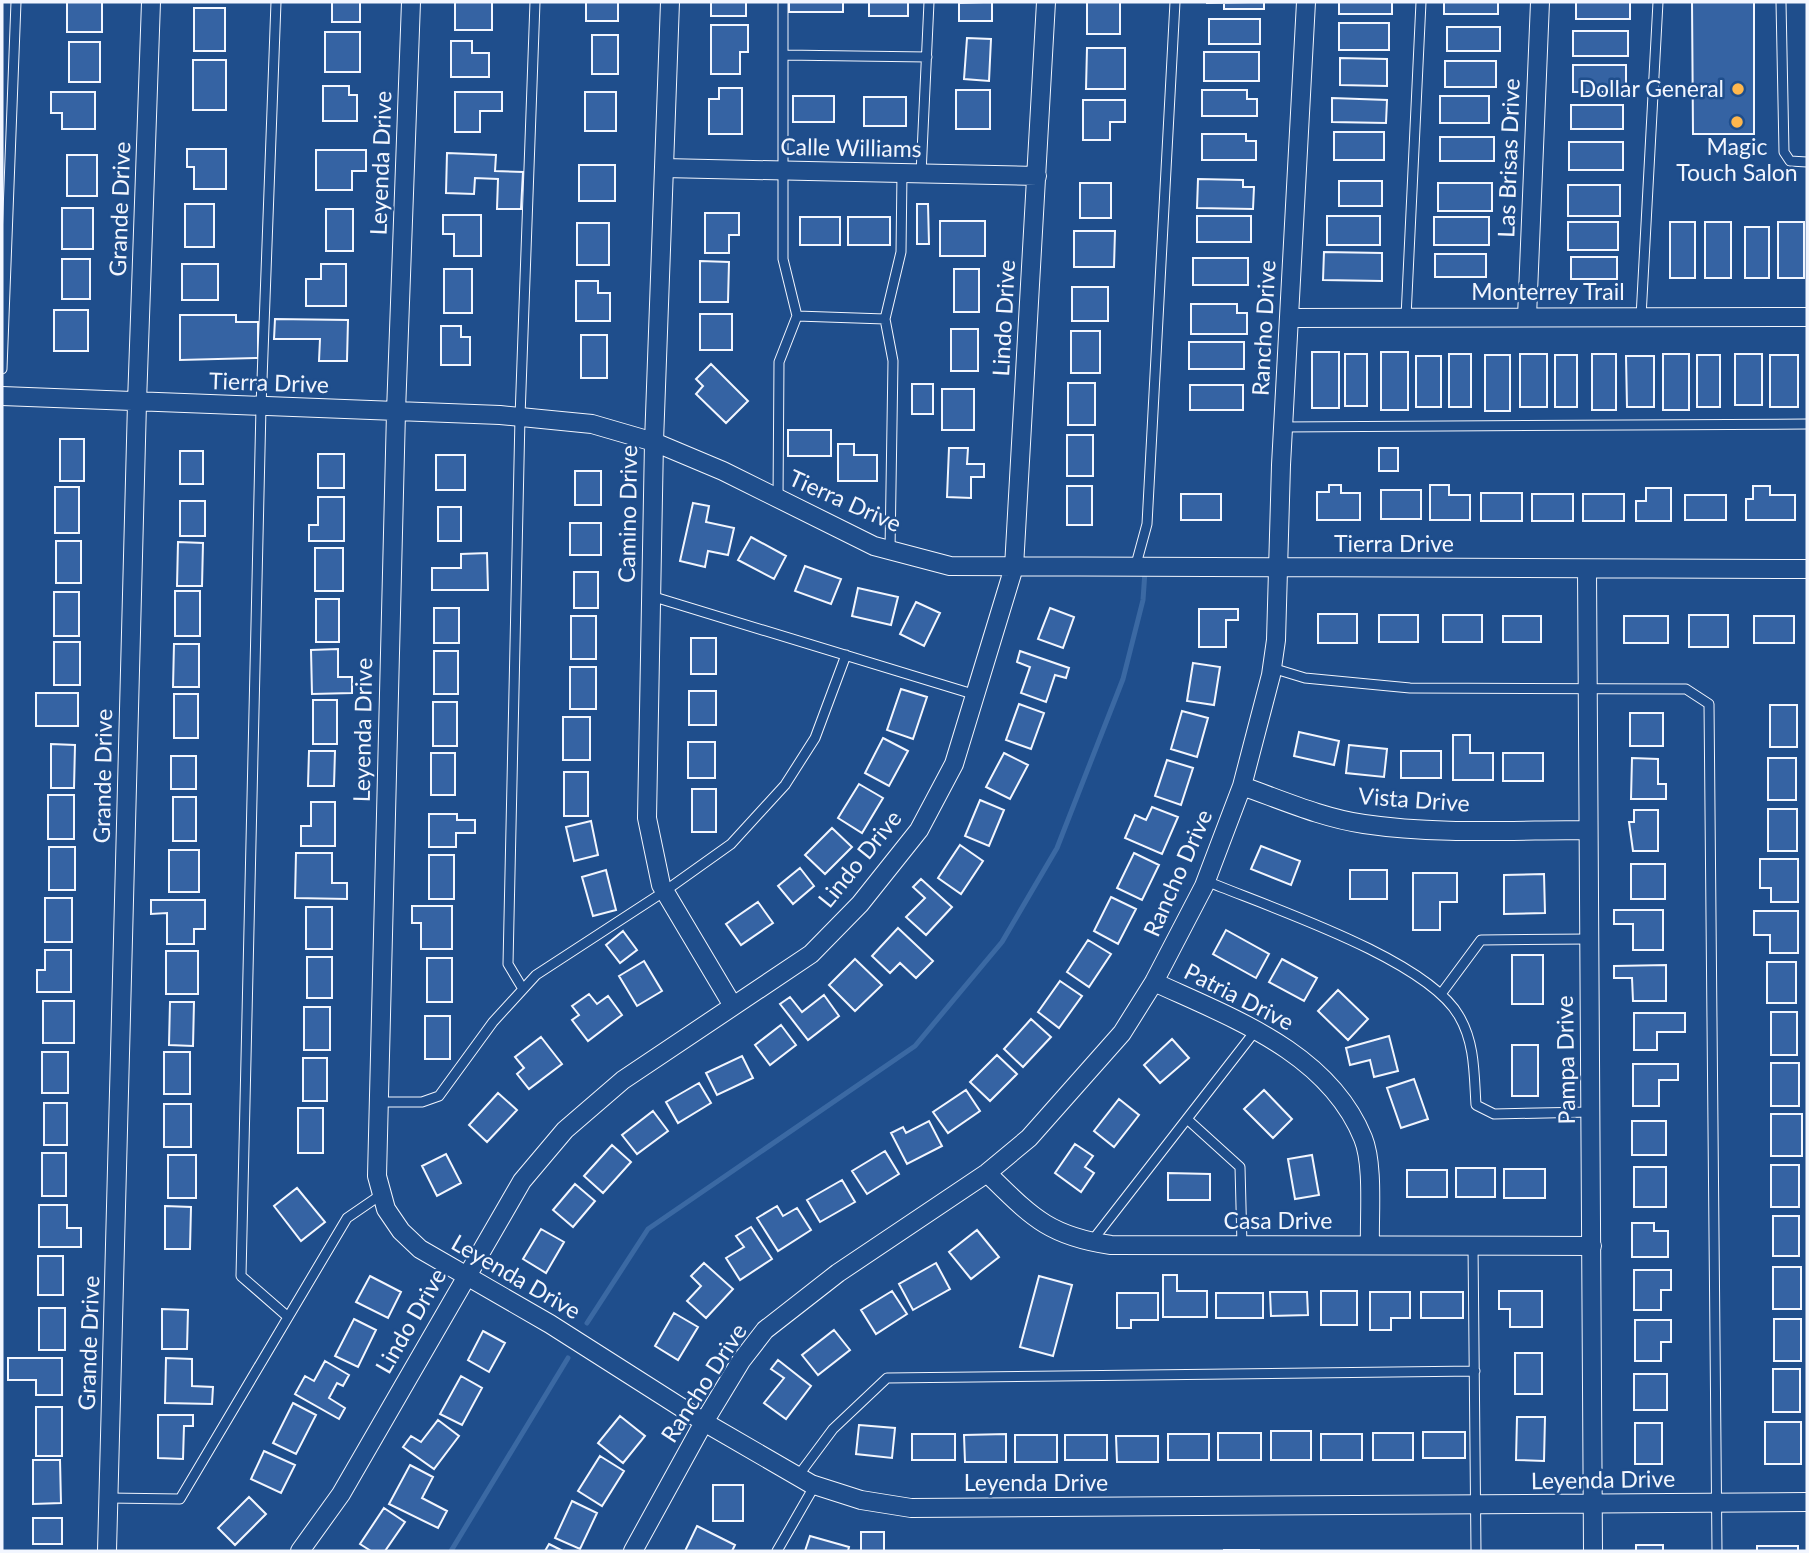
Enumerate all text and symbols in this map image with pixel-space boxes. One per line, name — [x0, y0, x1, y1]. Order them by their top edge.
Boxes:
place label: Dollar General — [1579, 74, 1724, 102]
street label: Las Brisas Drive — [1491, 78, 1525, 238]
marker: Dollar General — [1730, 81, 1746, 97]
street label: Leyenda Drive — [363, 90, 397, 236]
marker: Magic Touch Salon — [1729, 114, 1745, 130]
street label: Calle Williams — [780, 132, 922, 162]
place label: Magic Touch Salon — [1676, 132, 1798, 186]
street label: Grande Drive — [103, 141, 135, 277]
street label: Lindo Drive — [986, 259, 1020, 377]
street label: Rancho Drive — [1245, 259, 1281, 397]
street label: Monterrey Trail — [1471, 277, 1625, 305]
street label: Tierra Drive — [209, 366, 329, 398]
street label: Camino Drive — [612, 445, 642, 583]
street label: Tierra Drive — [785, 463, 906, 537]
street label: Tierra Drive — [1334, 529, 1454, 557]
street label: Leyenda Drive — [347, 658, 377, 802]
street label: Grande Drive — [87, 708, 117, 844]
street label: Vista Drive — [1358, 781, 1471, 817]
street label: Lindo Drive — [812, 804, 907, 913]
street label: Rancho Drive — [1137, 805, 1218, 940]
street label: Patria Drive — [1180, 957, 1299, 1036]
street label: Pampa Drive — [1550, 995, 1580, 1125]
street label: Casa Drive — [1224, 1206, 1332, 1234]
street label: Leyenda Drive — [447, 1228, 586, 1324]
street label: Lindo Drive — [369, 1263, 451, 1378]
street label: Grande Drive — [72, 1275, 104, 1411]
street label: Rancho Drive — [654, 1318, 752, 1447]
street label: Leyenda Drive — [1531, 1464, 1675, 1494]
street label: Leyenda Drive — [964, 1468, 1108, 1496]

